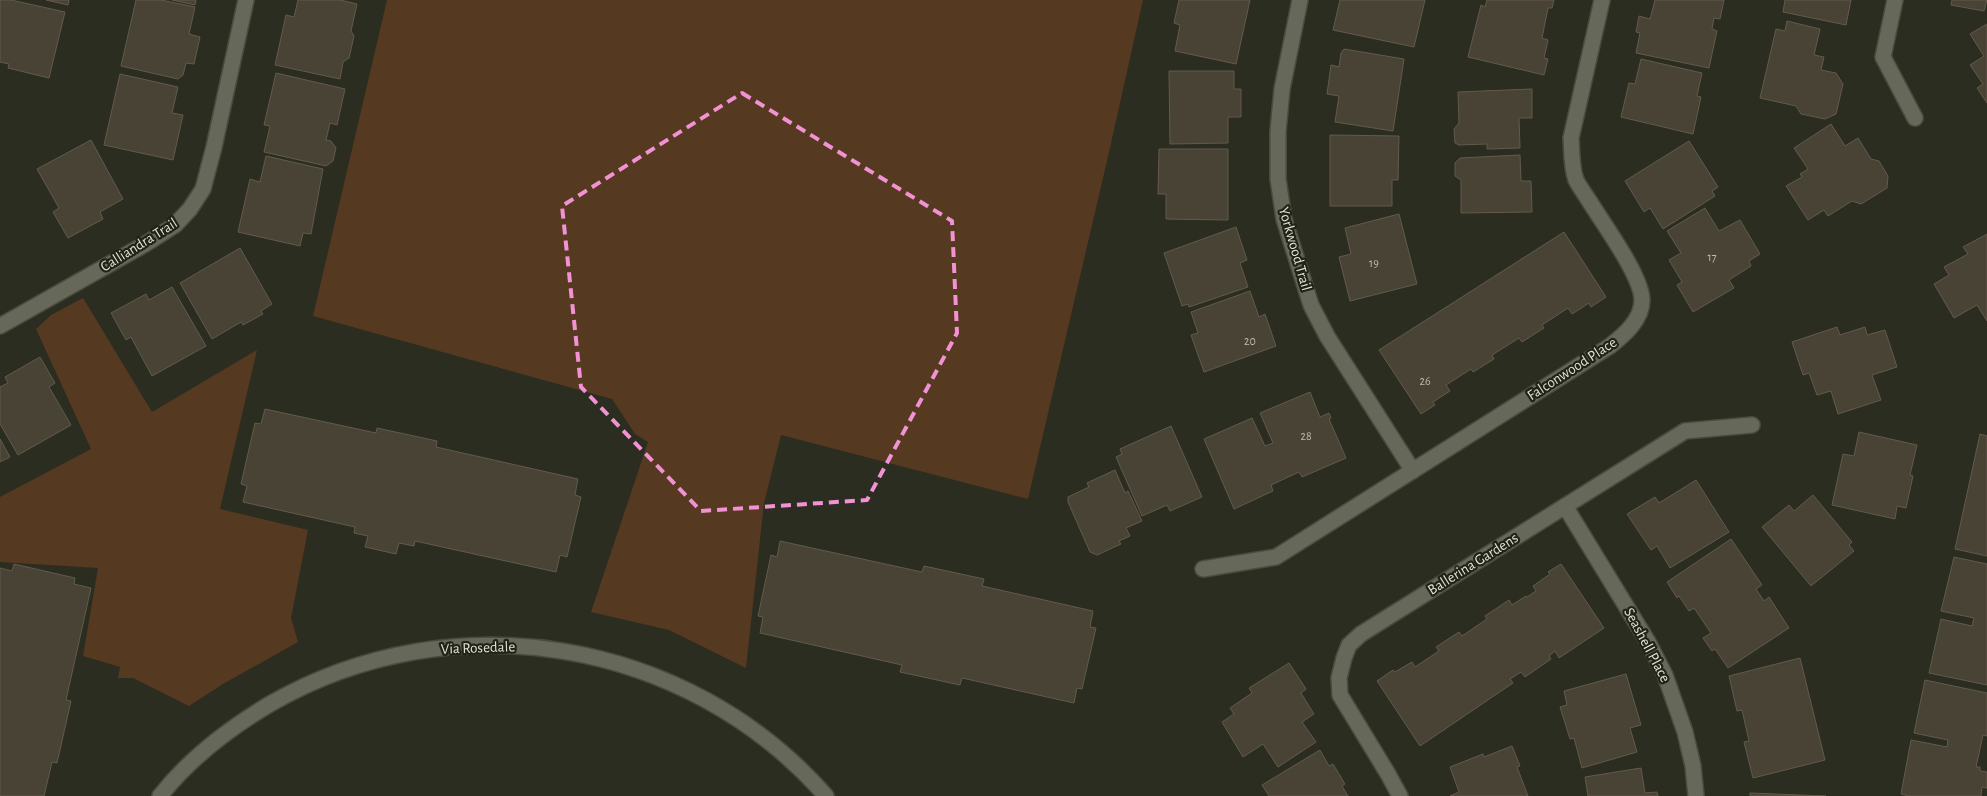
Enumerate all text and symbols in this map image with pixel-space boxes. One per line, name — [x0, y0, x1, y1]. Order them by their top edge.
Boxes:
street label: Yorkwood Trail — [1276, 206, 1314, 292]
street label: Calliandra Trail — [98, 215, 180, 275]
house number: 17 — [1707, 251, 1717, 263]
house number: 19 — [1369, 257, 1379, 269]
house number: 20 — [1244, 335, 1256, 347]
street label: Falconwood Place — [1525, 335, 1619, 403]
house number: 26 — [1419, 375, 1431, 387]
house number: 28 — [1300, 430, 1312, 442]
street label: Ballerina Gardens — [1425, 530, 1521, 598]
street label: Seashell Place — [1621, 605, 1673, 685]
street label: Via Rosedale — [441, 639, 516, 657]

